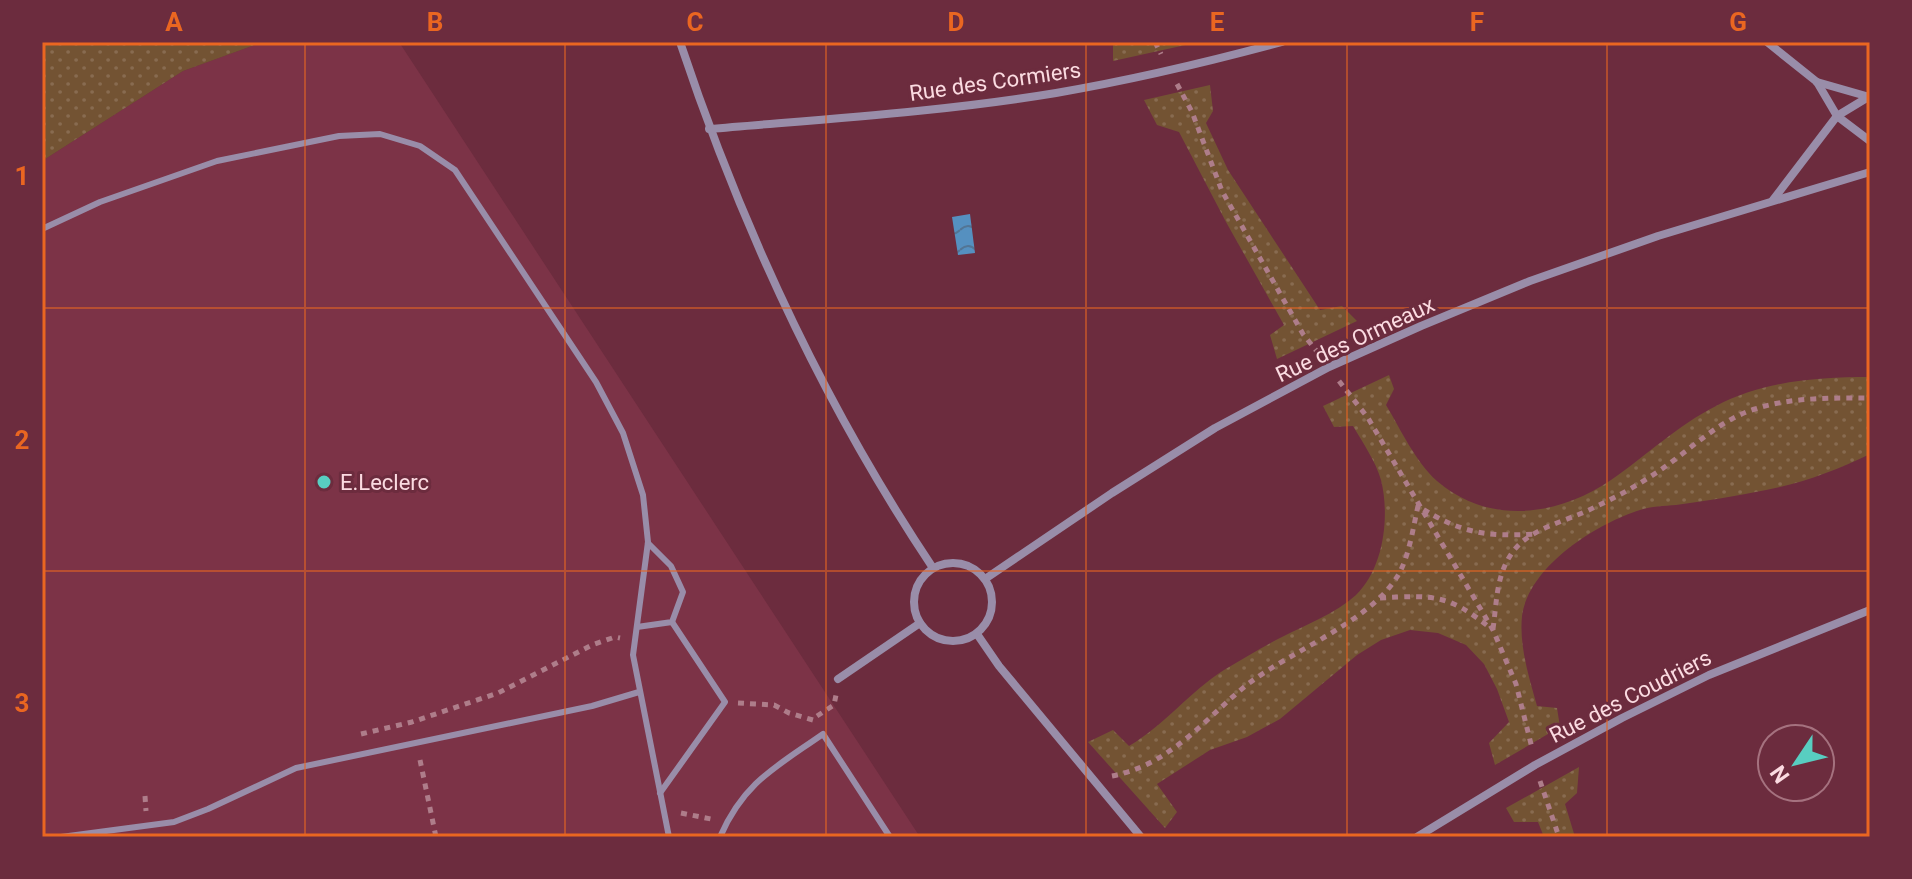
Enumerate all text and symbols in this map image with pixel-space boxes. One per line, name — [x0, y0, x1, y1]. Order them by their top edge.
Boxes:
text: A — [165, 7, 183, 37]
text: B — [427, 7, 443, 37]
text: C — [686, 7, 704, 37]
text: D — [948, 7, 964, 37]
text: E — [1210, 7, 1225, 37]
text: F — [1470, 7, 1484, 37]
text: G — [1729, 7, 1747, 37]
street label: Rue des Cormiers — [908, 57, 1083, 106]
text: 1 — [15, 161, 29, 191]
street label: Rue des Ormeaux — [1272, 292, 1439, 387]
text: 2 — [15, 425, 29, 455]
place label: E.Leclerc — [340, 470, 429, 495]
marker: E.Leclerc — [315, 473, 333, 491]
street label: Rue des Coudriers — [1545, 645, 1715, 748]
text: 3 — [15, 688, 29, 718]
north arrow — [1756, 723, 1836, 803]
text: N — [1765, 761, 1795, 788]

